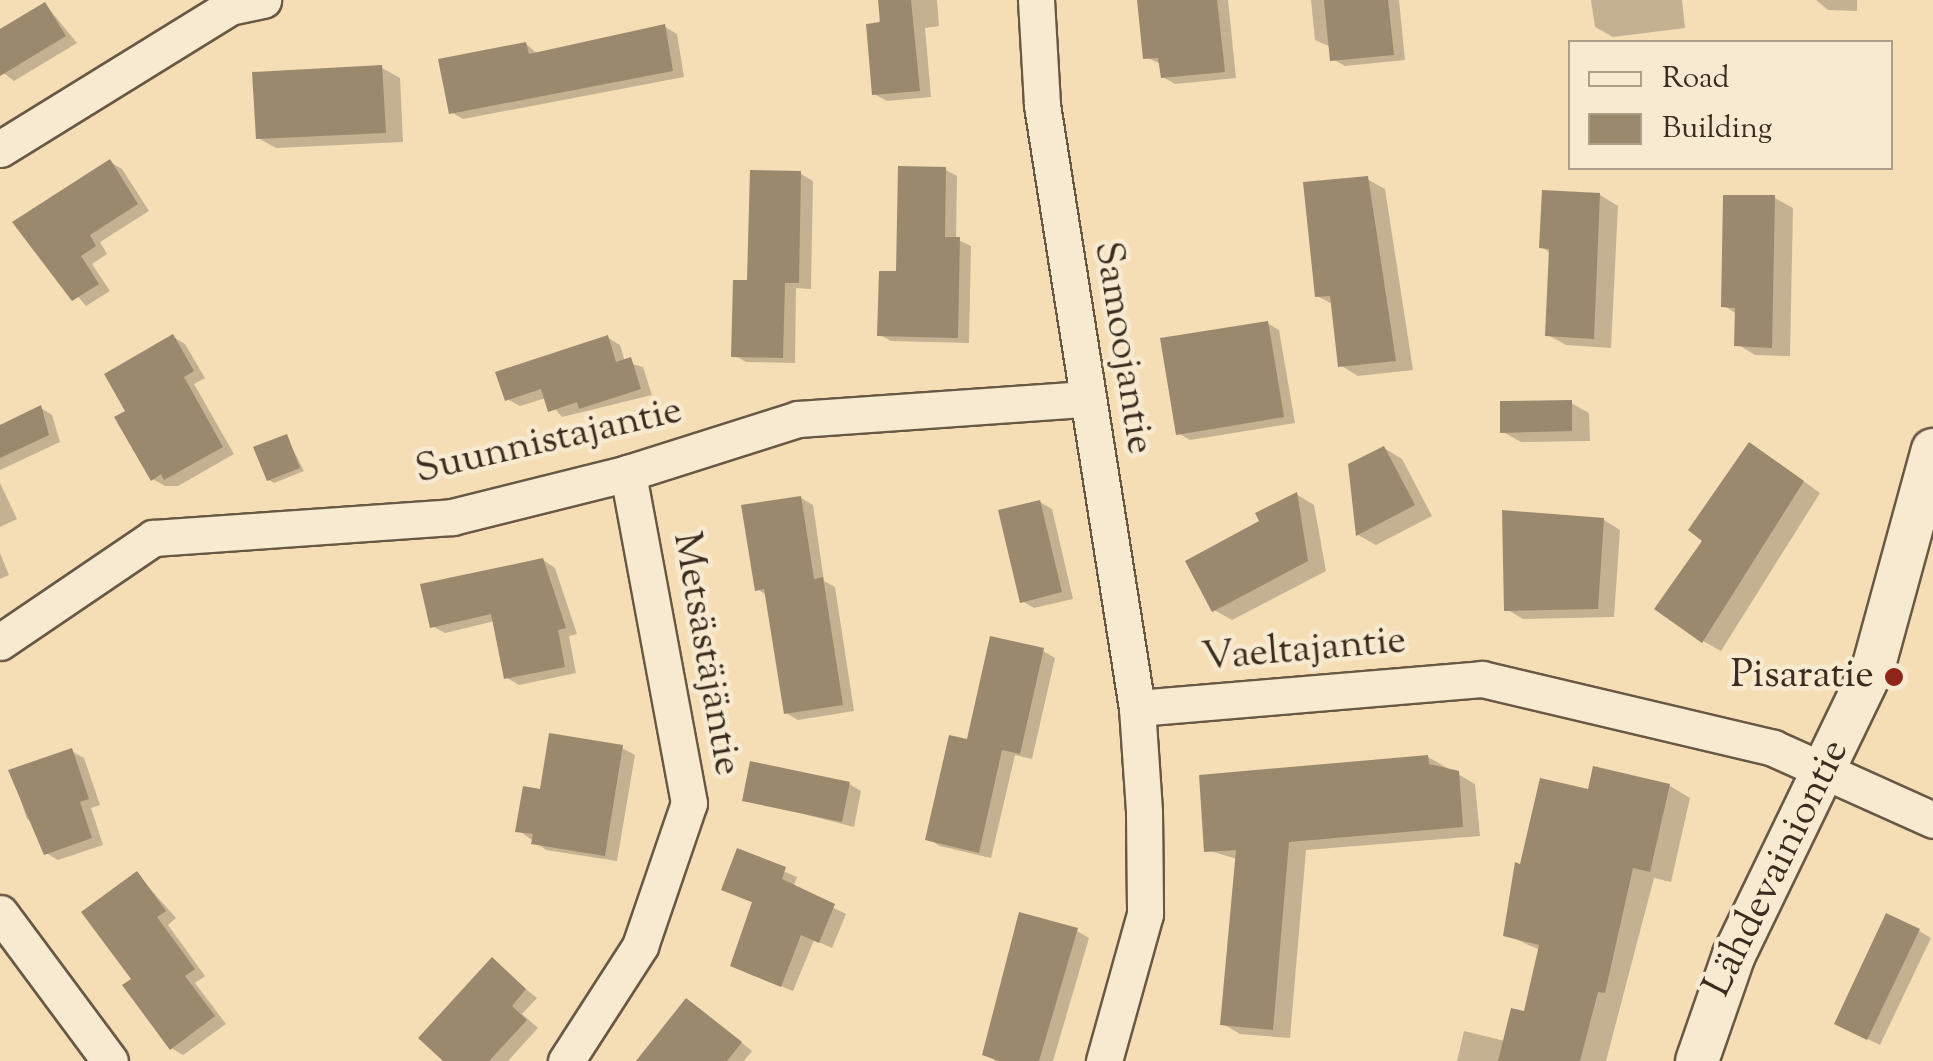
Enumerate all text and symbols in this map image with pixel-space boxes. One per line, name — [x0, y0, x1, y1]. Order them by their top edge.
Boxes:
legend — [1568, 40, 1893, 170]
text: Road — [1662, 58, 1729, 101]
text: Building — [1662, 108, 1772, 151]
street label: Samoojantie — [1082, 238, 1162, 458]
street label: Suunnistajantie — [411, 388, 687, 496]
street label: Metsästäjäntie — [660, 529, 750, 779]
street label: Vaeltajantie — [1200, 618, 1408, 684]
place label: Pisaratie — [1731, 653, 1874, 701]
marker: Pisaratie — [1883, 666, 1905, 688]
street label: Lähdevainiontie — [1695, 733, 1861, 1005]

